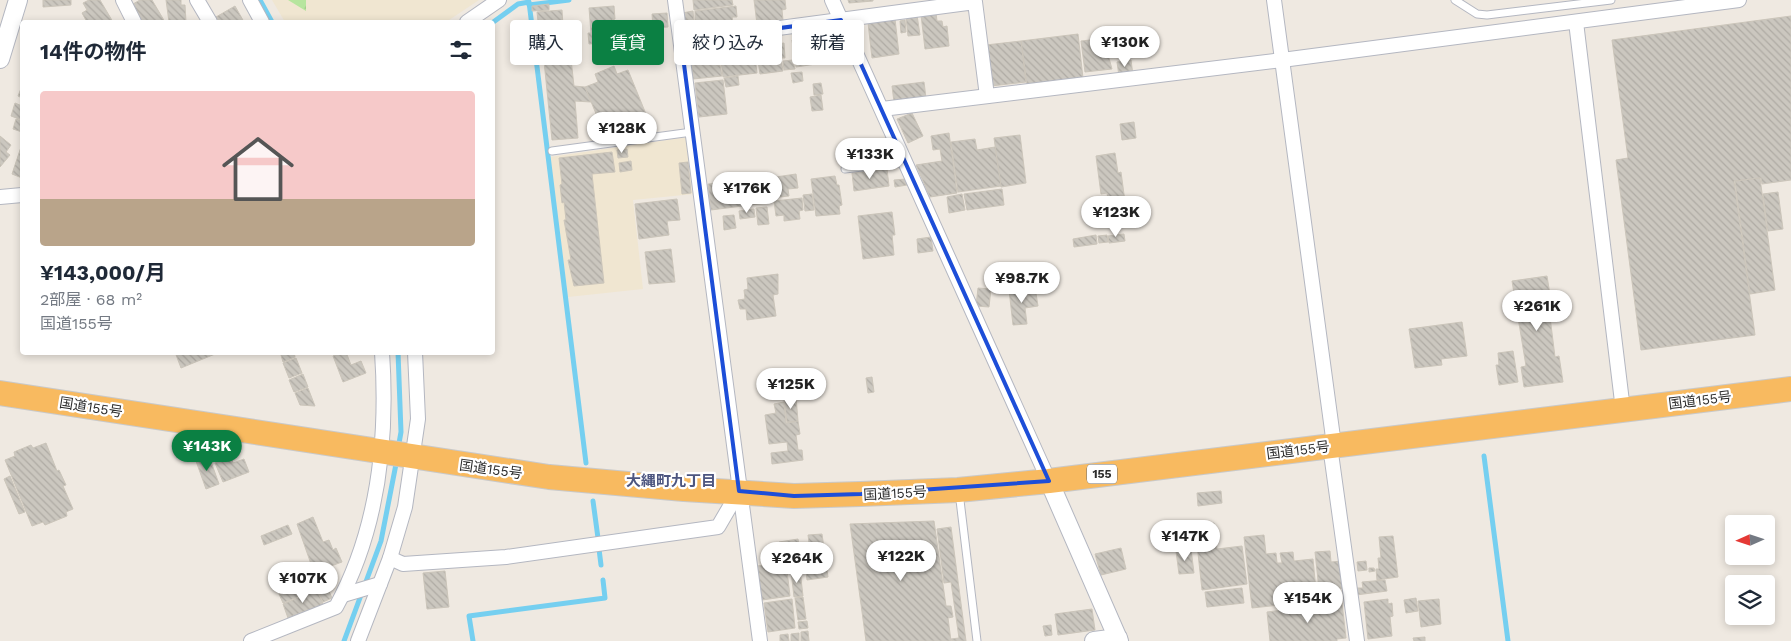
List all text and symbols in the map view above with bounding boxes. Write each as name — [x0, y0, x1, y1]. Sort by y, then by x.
chip: 購入 — [510, 20, 582, 65]
chip: 賃貸 — [592, 20, 664, 65]
chip: 絞り込み — [674, 20, 782, 65]
chip: 新着 — [792, 20, 864, 65]
pin: ¥130K — [1090, 26, 1160, 68]
text: ¥130K — [1101, 32, 1149, 51]
icon: filters — [447, 36, 475, 64]
text: 14件の物件 — [40, 39, 147, 64]
pin: ¥128K — [587, 112, 657, 154]
text: ¥128K — [598, 118, 646, 137]
icon: home — [213, 124, 303, 214]
pin: ¥133K — [835, 138, 905, 180]
text: ¥133K — [846, 144, 894, 163]
pin: ¥176K — [712, 172, 782, 214]
text: ¥176K — [723, 178, 771, 197]
pin: ¥123K — [1081, 196, 1151, 238]
text: ¥123K — [1092, 202, 1140, 221]
text: ¥143,000/月 — [40, 260, 166, 285]
pin: ¥98.7K — [981, 262, 1063, 304]
text: ¥98.7K — [995, 268, 1049, 287]
text: 2部屋 · 68 m² — [40, 290, 142, 309]
pin: ¥261K — [1502, 290, 1572, 332]
text: ¥261K — [1513, 296, 1561, 315]
text: 国道155号 — [40, 314, 113, 333]
pin: ¥125K — [756, 368, 826, 410]
text: ¥125K — [767, 374, 815, 393]
street label: 国道155号 — [1667, 388, 1733, 412]
street label: 国道155号 — [58, 394, 124, 420]
pin: ¥143K — [172, 430, 242, 472]
text: ¥143K — [183, 436, 231, 455]
street label: 国道155号 — [1265, 438, 1331, 462]
street label: 国道155号 — [458, 457, 524, 481]
road number: 155 — [1087, 464, 1117, 484]
district label: 大縄町九丁目 — [626, 472, 716, 490]
street label: 国道155号 — [863, 483, 927, 503]
north arrow — [1725, 515, 1775, 565]
map controls — [1725, 515, 1775, 625]
pin: ¥147K — [1150, 520, 1220, 562]
text: ¥147K — [1161, 526, 1209, 545]
pin: ¥122K — [866, 540, 936, 582]
pin: ¥264K — [762, 542, 832, 584]
text: ¥122K — [877, 546, 925, 565]
text: ¥264K — [771, 548, 823, 567]
pin: ¥107K — [268, 562, 338, 604]
text: ¥107K — [279, 568, 327, 587]
button: layers — [1725, 575, 1775, 625]
pin: ¥154K — [1273, 582, 1343, 624]
text: ¥154K — [1284, 588, 1332, 607]

